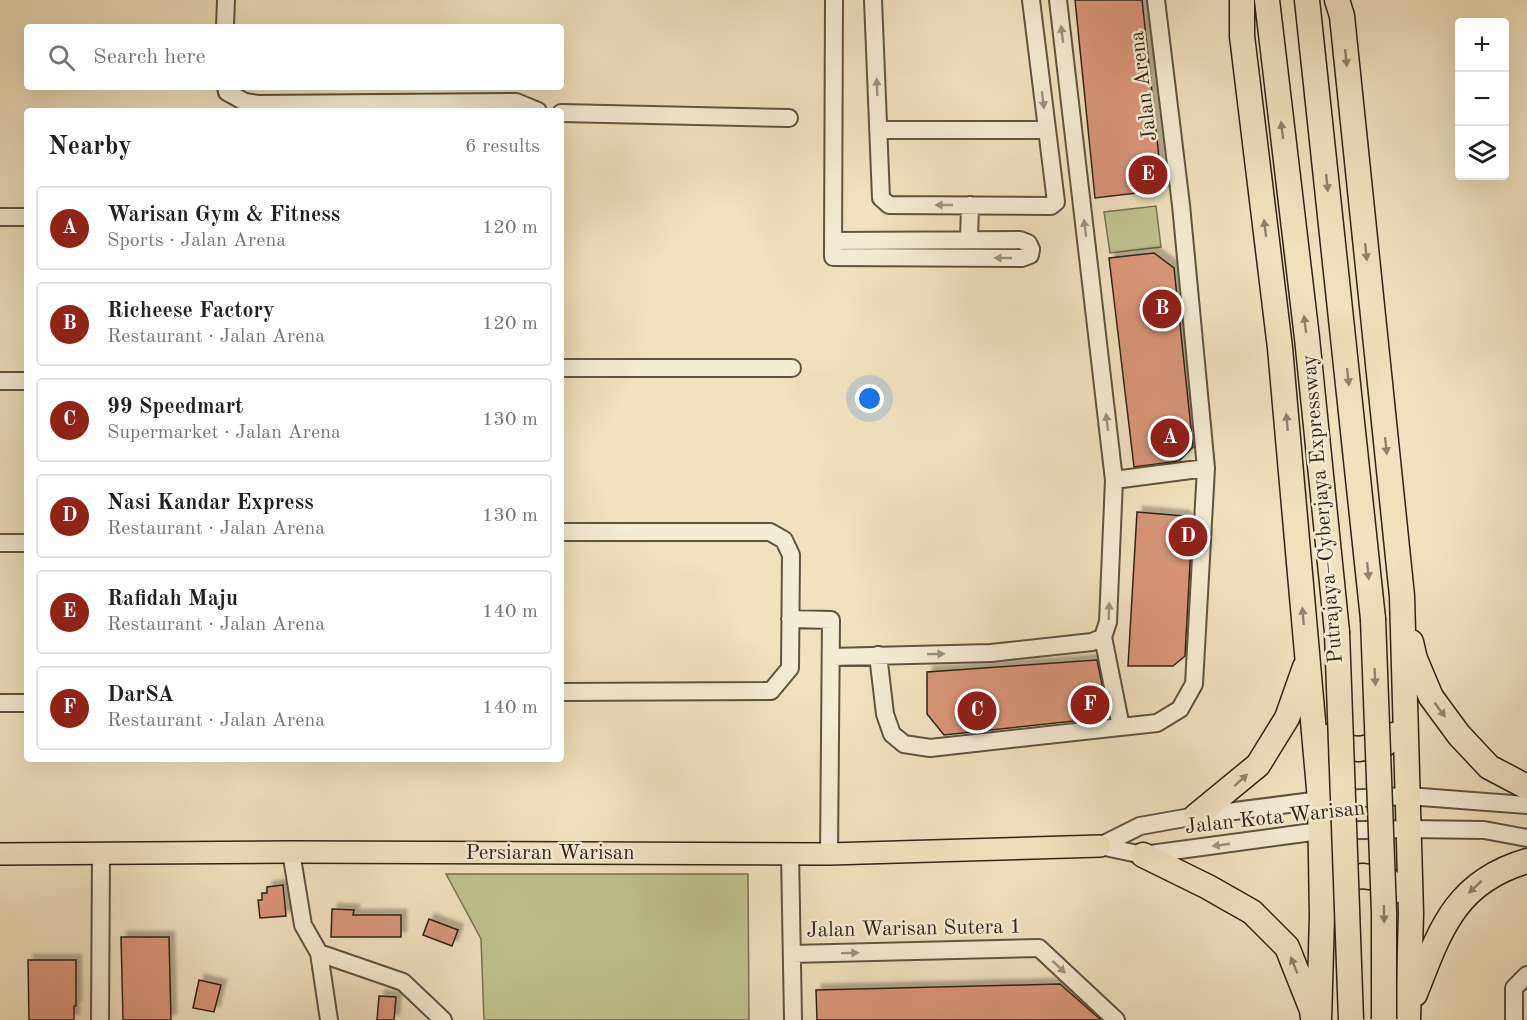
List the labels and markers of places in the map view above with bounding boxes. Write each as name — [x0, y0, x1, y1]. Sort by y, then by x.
pin: E — [1128, 152, 1168, 198]
pin: B — [1142, 286, 1182, 332]
pin: A — [1150, 416, 1190, 460]
pin: D — [1168, 514, 1208, 560]
pin: F — [1070, 682, 1110, 728]
pin: C — [958, 688, 996, 734]

